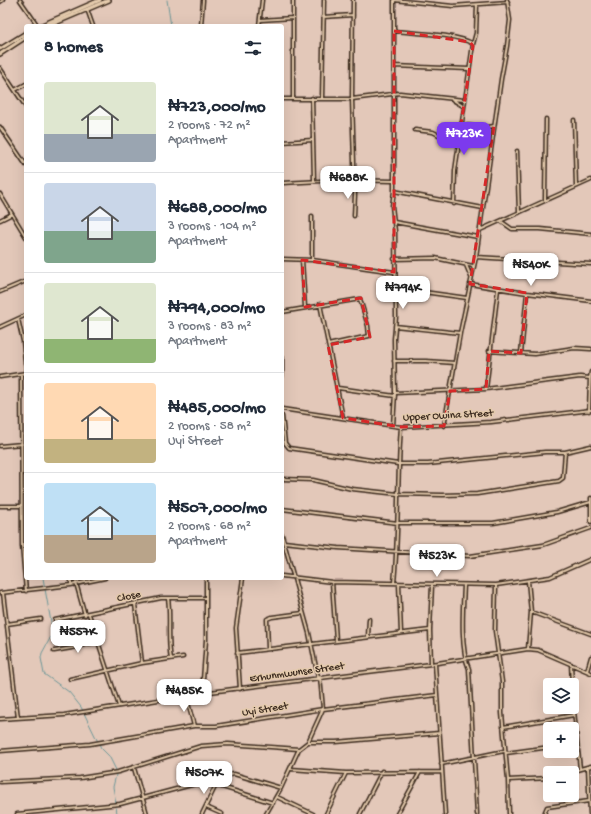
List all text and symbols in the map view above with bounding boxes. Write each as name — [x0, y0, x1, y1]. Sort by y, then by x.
icon: filters — [242, 37, 264, 59]
text: 8 homes — [44, 38, 102, 58]
icon: home — [76, 98, 124, 146]
text: ₦723,000/mo — [168, 98, 266, 118]
text: 2 rooms · 72 m² — [168, 118, 250, 133]
pin: ₦723K — [436, 122, 492, 156]
text: ₦723K — [446, 127, 482, 142]
text: Apartment — [168, 133, 227, 148]
pin: ₦688K — [320, 166, 376, 200]
text: ₦688K — [329, 171, 367, 186]
icon: home — [76, 199, 124, 247]
text: ₦688,000/mo — [168, 199, 267, 219]
text: 3 rooms · 104 m² — [168, 219, 256, 234]
text: Apartment — [168, 234, 227, 249]
pin: ₦540K — [503, 253, 559, 287]
text: ₦540K — [513, 258, 549, 273]
pin: ₦794K — [375, 276, 431, 310]
text: ₦794K — [385, 281, 421, 296]
icon: home — [76, 299, 124, 347]
text: ₦794,000/mo — [168, 299, 265, 319]
text: 3 rooms · 83 m² — [168, 319, 252, 334]
text: Apartment — [168, 334, 227, 349]
icon: home — [76, 399, 124, 447]
text: ₦485,000/mo — [168, 399, 266, 419]
street label: Upper Owina Street — [403, 408, 495, 424]
text: 2 rooms · 58 m² — [168, 419, 251, 434]
text: Uyi Street — [168, 434, 222, 449]
icon: home — [76, 499, 124, 547]
text: ₦507,000/mo — [168, 499, 267, 519]
text: 2 rooms · 68 m² — [168, 519, 251, 534]
text: Apartment — [168, 534, 227, 549]
pin: ₦523K — [409, 544, 465, 578]
text: ₦523K — [419, 549, 455, 564]
street label: Close — [116, 589, 142, 605]
pin: ₦557K — [50, 620, 106, 654]
text: ₦557K — [60, 625, 96, 640]
street label: Erhunmwunse Street — [249, 660, 347, 686]
map controls — [543, 678, 579, 802]
button: layers — [543, 678, 579, 714]
pin: ₦485K — [156, 679, 212, 713]
text: ₦485K — [166, 684, 202, 699]
street label: Uyi Street — [241, 700, 290, 720]
button: + — [543, 722, 579, 758]
pin: ₦507K — [176, 761, 232, 795]
text: ₦507K — [185, 766, 223, 781]
button: − — [543, 766, 579, 802]

